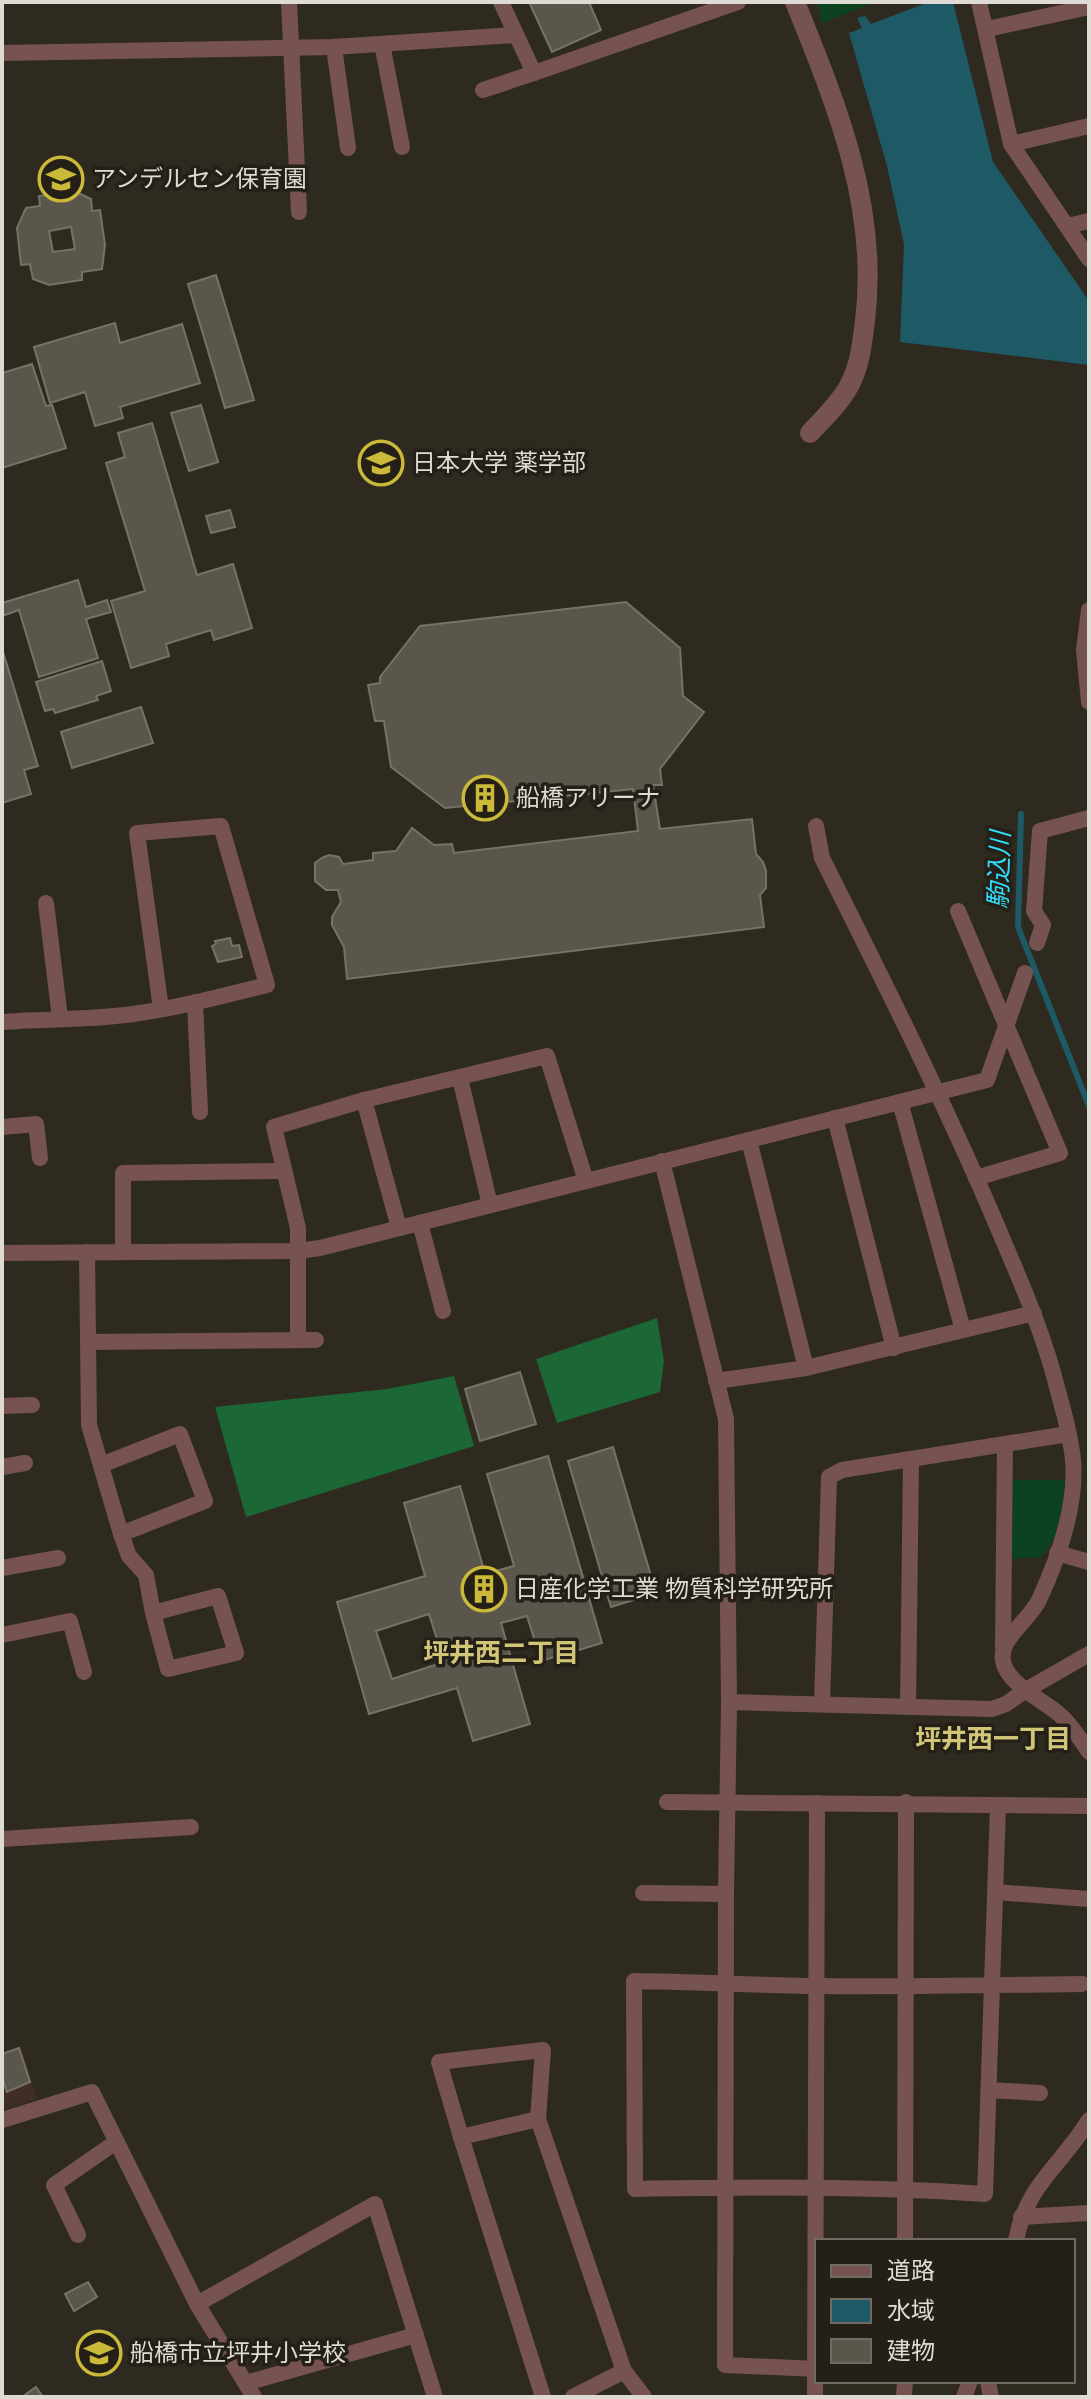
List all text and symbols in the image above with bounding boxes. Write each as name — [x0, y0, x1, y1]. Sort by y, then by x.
school or university icon: アンデルセン保育園 — [37, 155, 85, 203]
place label: アンデルセン保育園 — [92, 165, 307, 193]
school or university icon: 日本大学 薬学部 — [357, 439, 405, 487]
place label: 日本大学 薬学部 — [412, 449, 586, 477]
building icon: 船橋アリーナ — [461, 774, 509, 822]
place label: 船橋アリーナ — [516, 784, 660, 812]
water label: 駒込川 — [983, 828, 1015, 910]
building icon: 日産化学工業 物質科学研究所 — [460, 1565, 508, 1613]
place label: 日産化学工業 物質科学研究所 — [515, 1575, 833, 1603]
district label: 坪井西二丁目 — [423, 1638, 579, 1668]
district label: 坪井西一丁目 — [915, 1724, 1071, 1754]
legend — [815, 2239, 1075, 2383]
text: 道路 — [887, 2257, 935, 2285]
text: 水域 — [887, 2297, 935, 2325]
school or university icon: 船橋市立坪井小学校 — [75, 2329, 123, 2377]
text: 建物 — [887, 2337, 935, 2365]
place label: 船橋市立坪井小学校 — [130, 2339, 346, 2367]

